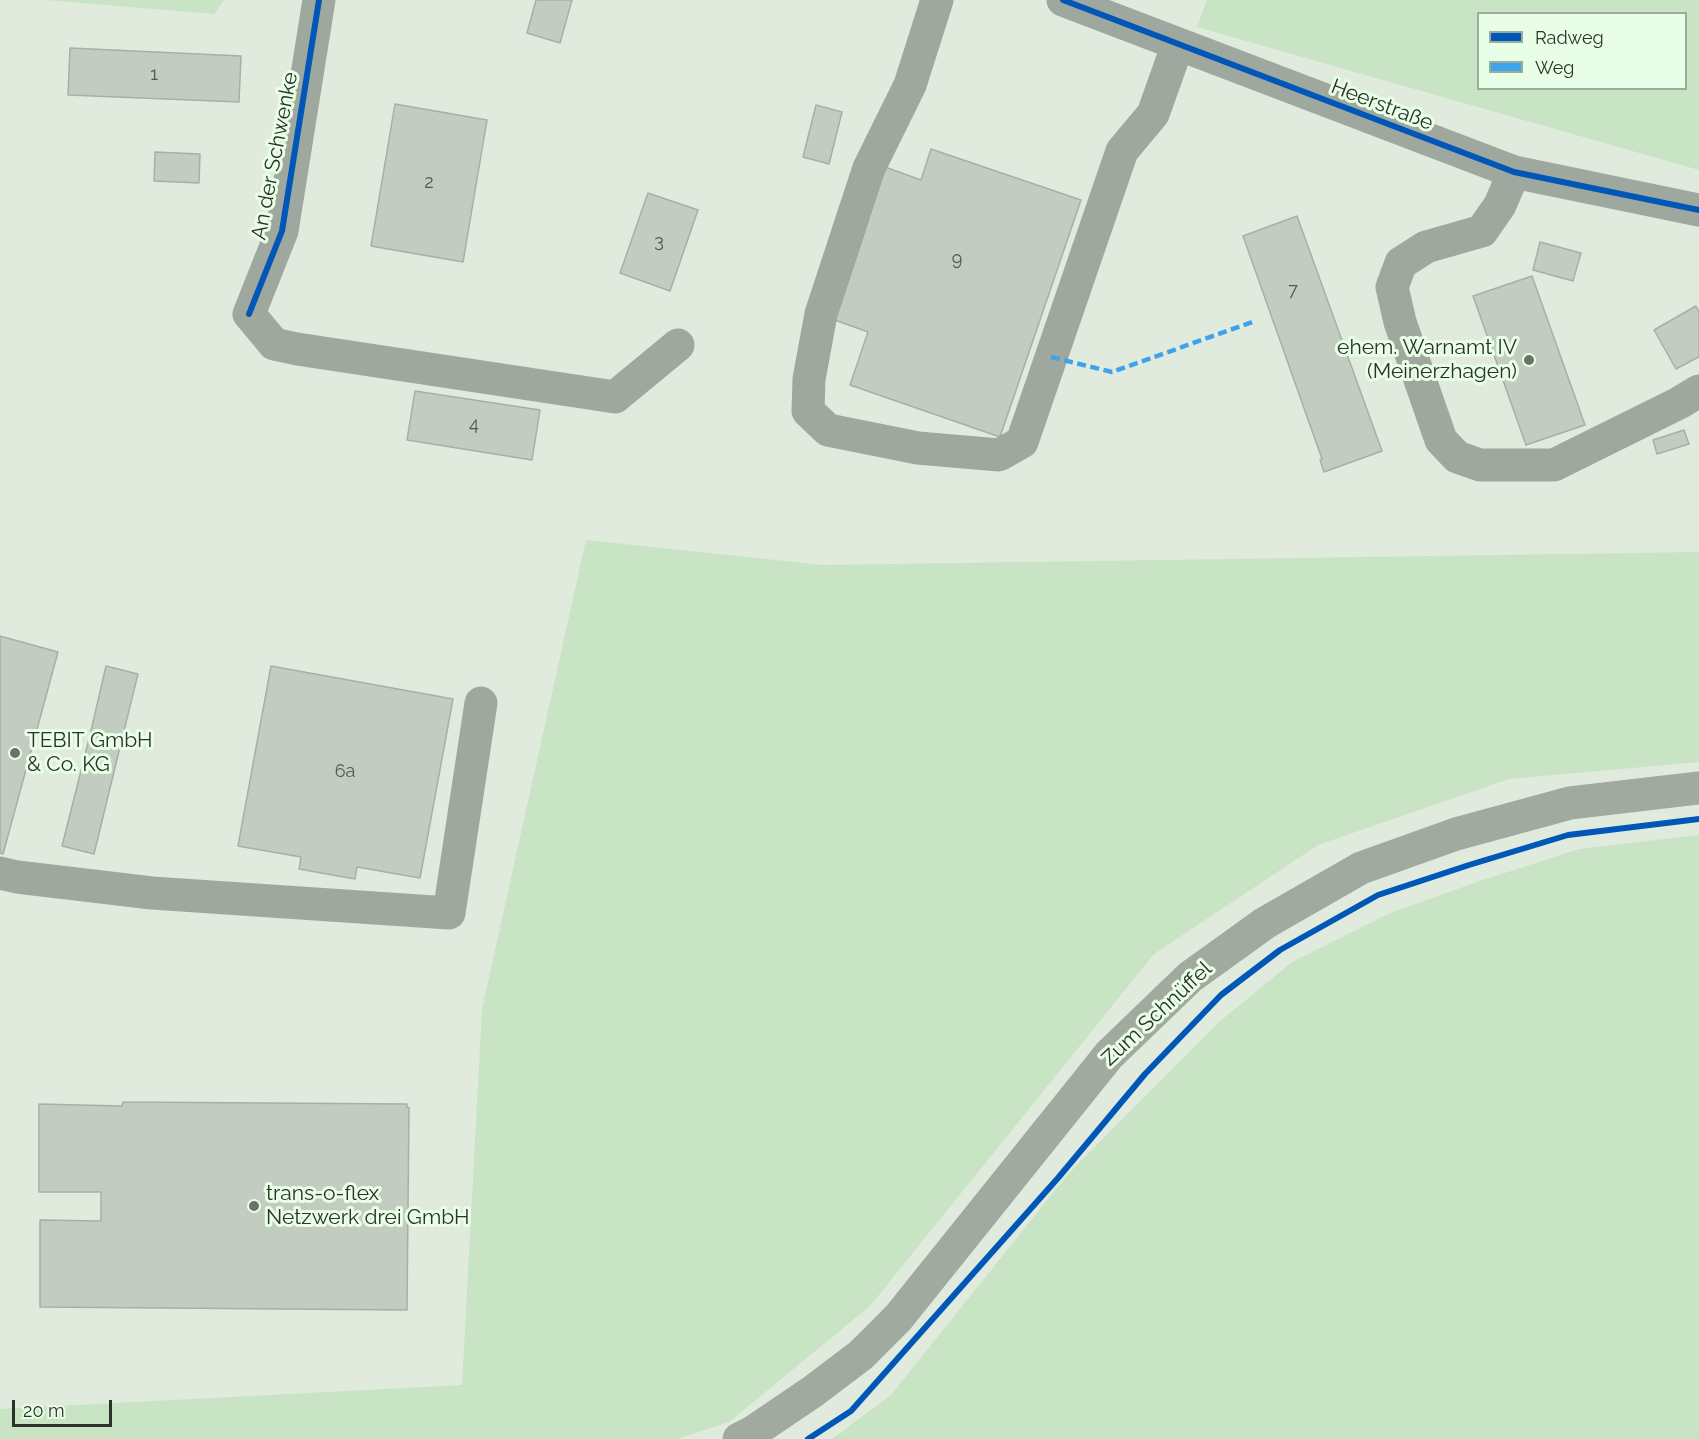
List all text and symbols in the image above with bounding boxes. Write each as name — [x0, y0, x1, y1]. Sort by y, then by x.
legend — [1477, 12, 1687, 90]
text: Radweg — [1535, 27, 1604, 48]
text: Weg — [1535, 57, 1574, 78]
house number: 1 — [150, 64, 158, 86]
street label: An der Schwenke — [246, 70, 304, 242]
street label: Heerstraße — [1327, 74, 1437, 136]
house number: 2 — [424, 172, 434, 194]
house number: 3 — [654, 231, 664, 253]
house number: 9 — [952, 249, 962, 271]
house number: 7 — [1288, 280, 1298, 302]
place label: ehem. Warnamt IV (Meinerzhagen) — [1337, 335, 1517, 385]
marker: ehem. Warnamt IV (Meinerzhagen) — [1522, 353, 1536, 367]
house number: 4 — [469, 414, 479, 436]
place label: TEBIT GmbH & Co. KG — [27, 728, 153, 778]
marker: TEBIT GmbH & Co. KG — [8, 746, 22, 760]
house number: 6a — [335, 761, 355, 783]
street label: Zum Schnüffel — [1097, 957, 1217, 1071]
place label: trans-o-flex Netzwerk drei GmbH — [266, 1181, 469, 1231]
marker: trans-o-flex Netzwerk drei GmbH — [247, 1199, 261, 1213]
scale bar — [15, 1388, 116, 1426]
text: 20 m — [23, 1400, 65, 1421]

